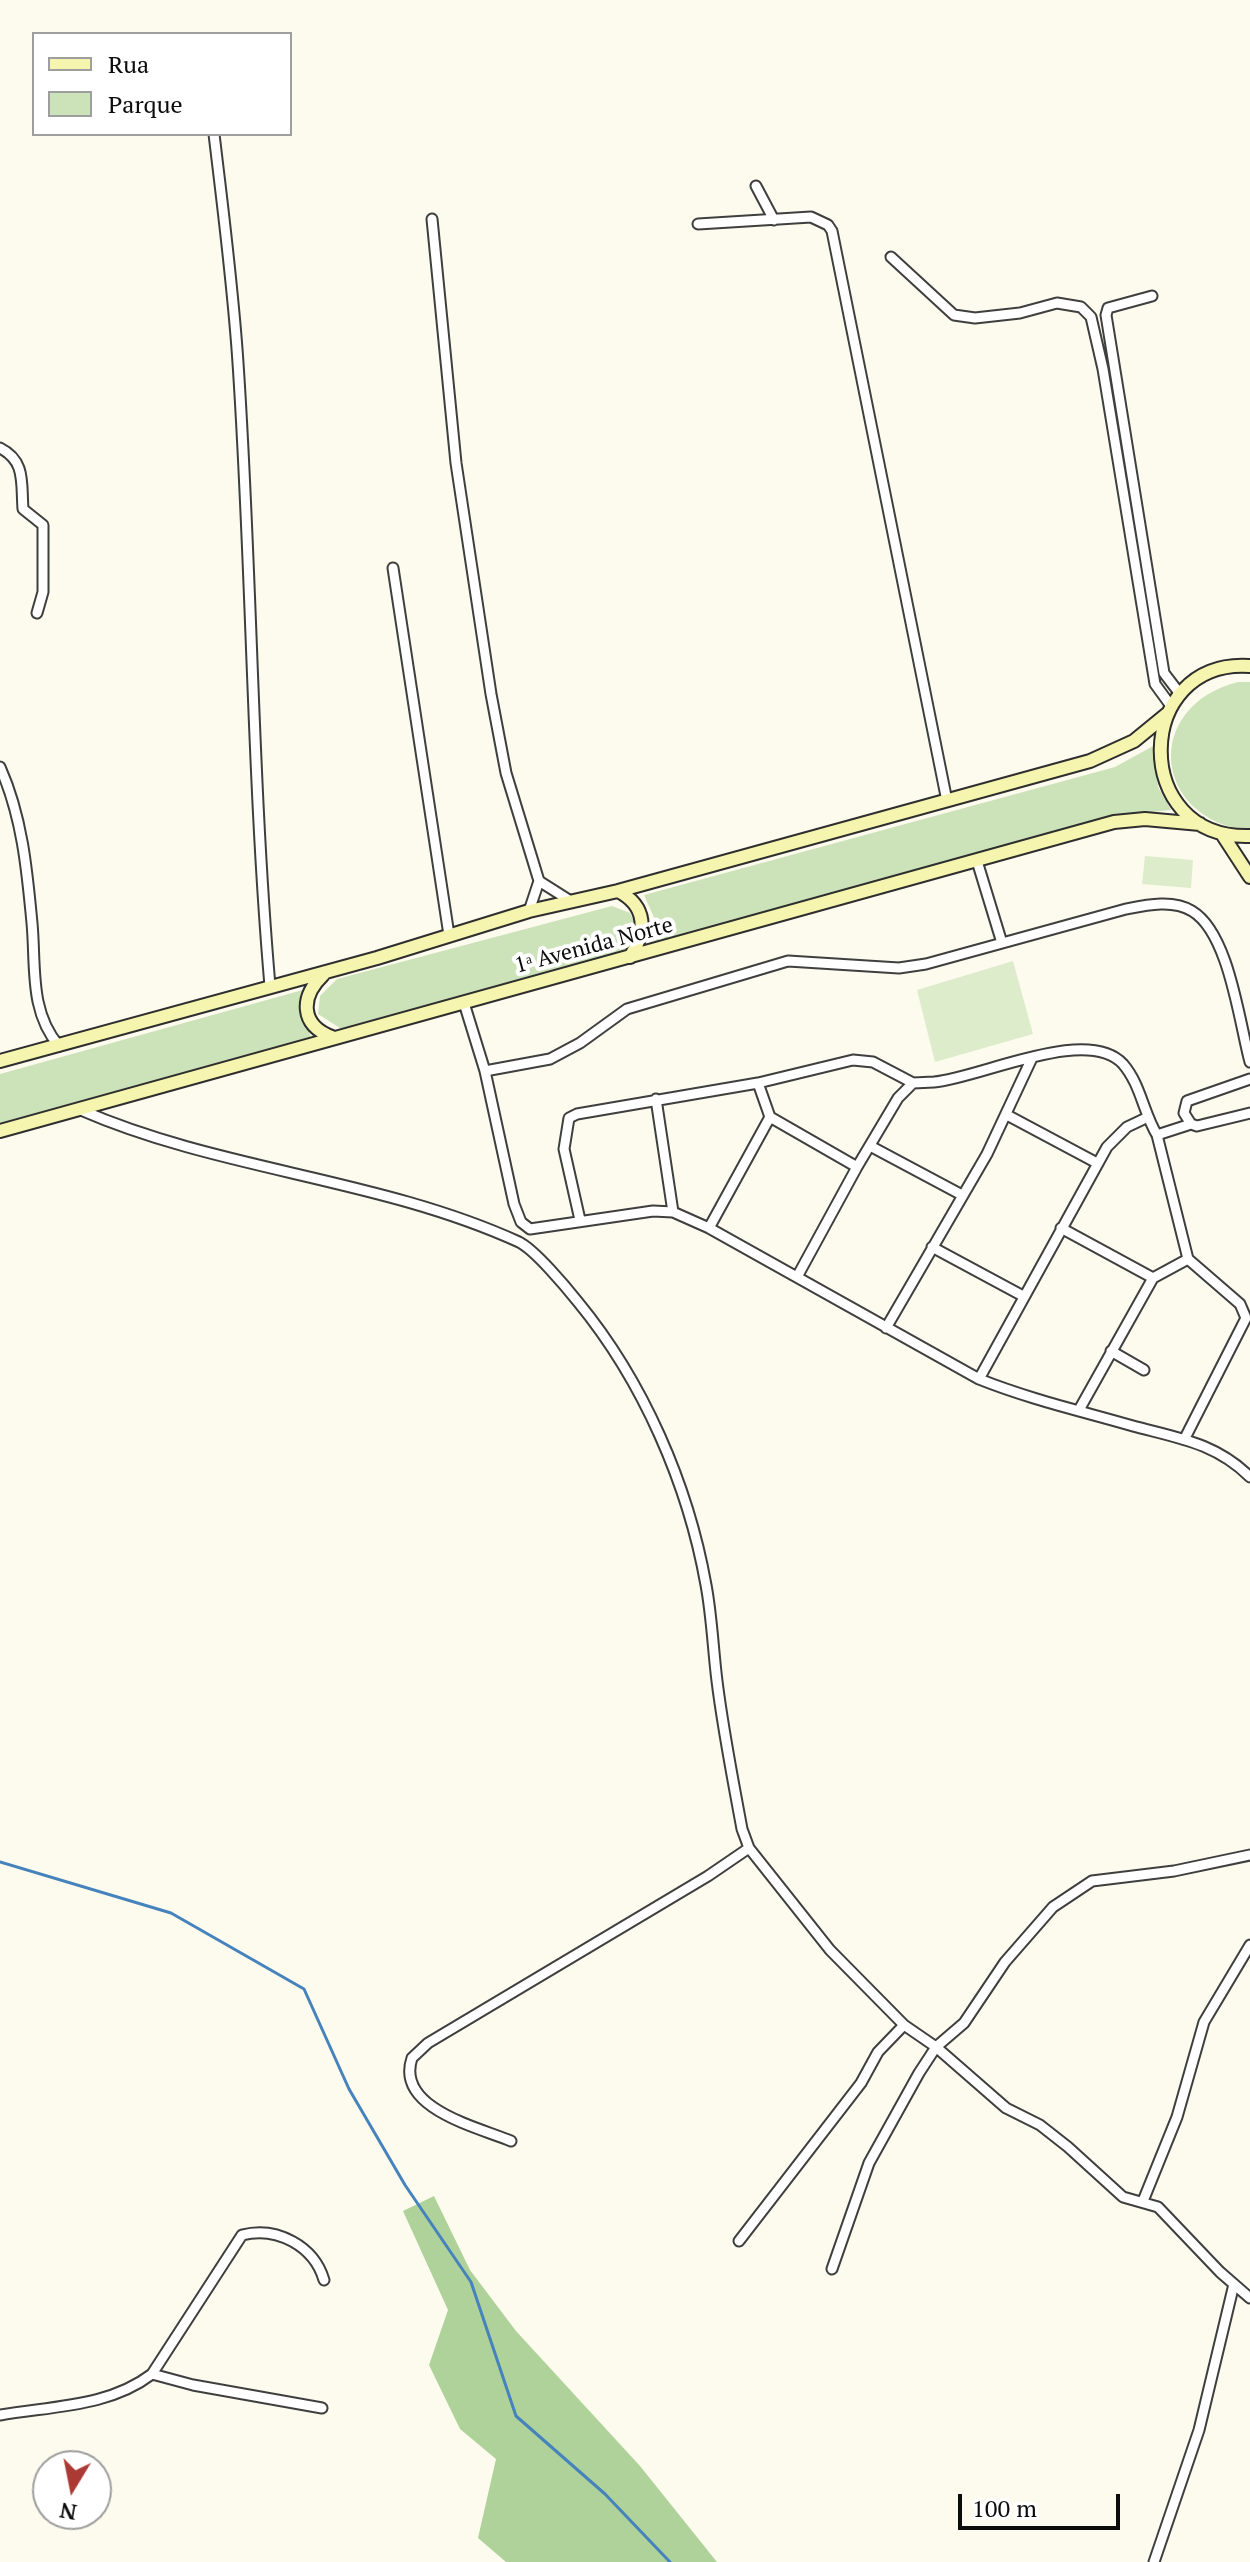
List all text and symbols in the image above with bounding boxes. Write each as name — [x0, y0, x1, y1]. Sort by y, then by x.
legend — [32, 32, 292, 136]
text: Rua — [108, 48, 149, 80]
text: Parque — [108, 88, 183, 120]
street label: 1ᵃ Avenida Norte — [512, 912, 676, 980]
north arrow — [32, 2450, 112, 2530]
scale bar — [962, 2478, 1124, 2528]
text: 100 m — [972, 2492, 1037, 2524]
text: N — [57, 2496, 79, 2528]

